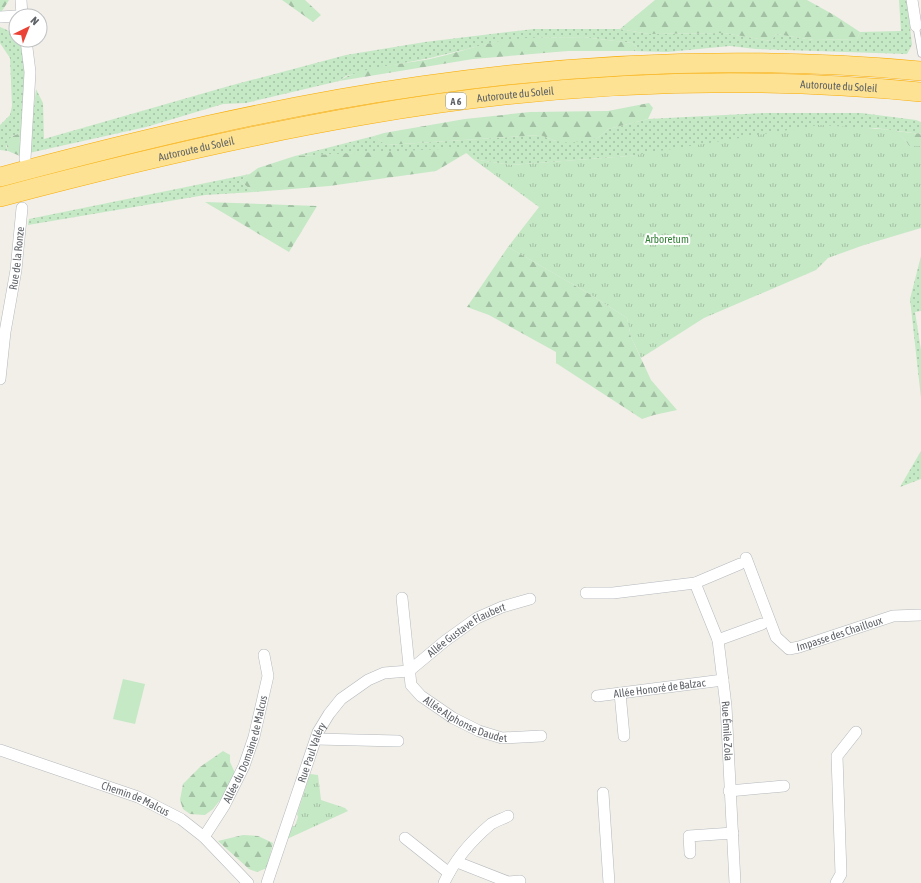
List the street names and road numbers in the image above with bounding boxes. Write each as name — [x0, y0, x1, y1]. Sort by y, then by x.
street label: Autoroute du Soleil — [800, 78, 878, 94]
street label: Autoroute du Soleil — [476, 84, 554, 104]
road number: A 6 — [446, 93, 466, 109]
street label: Autoroute du Soleil — [157, 134, 235, 163]
street label: Rue de la Ronze — [7, 226, 26, 291]
street label: Allée Gustave Flaubert — [425, 600, 507, 659]
street label: Impasse des Chailloux — [796, 614, 884, 653]
street label: Allée Honoré de Balzac — [613, 676, 707, 700]
street label: Allée du Domaine de Malcus — [221, 694, 269, 805]
street label: Allée Alphonse Daudet — [421, 694, 507, 744]
street label: Rue Émile Zola — [719, 700, 735, 761]
street label: Rue Paul Valéry — [295, 720, 329, 784]
street label: Chemin de Malcus — [100, 779, 172, 818]

